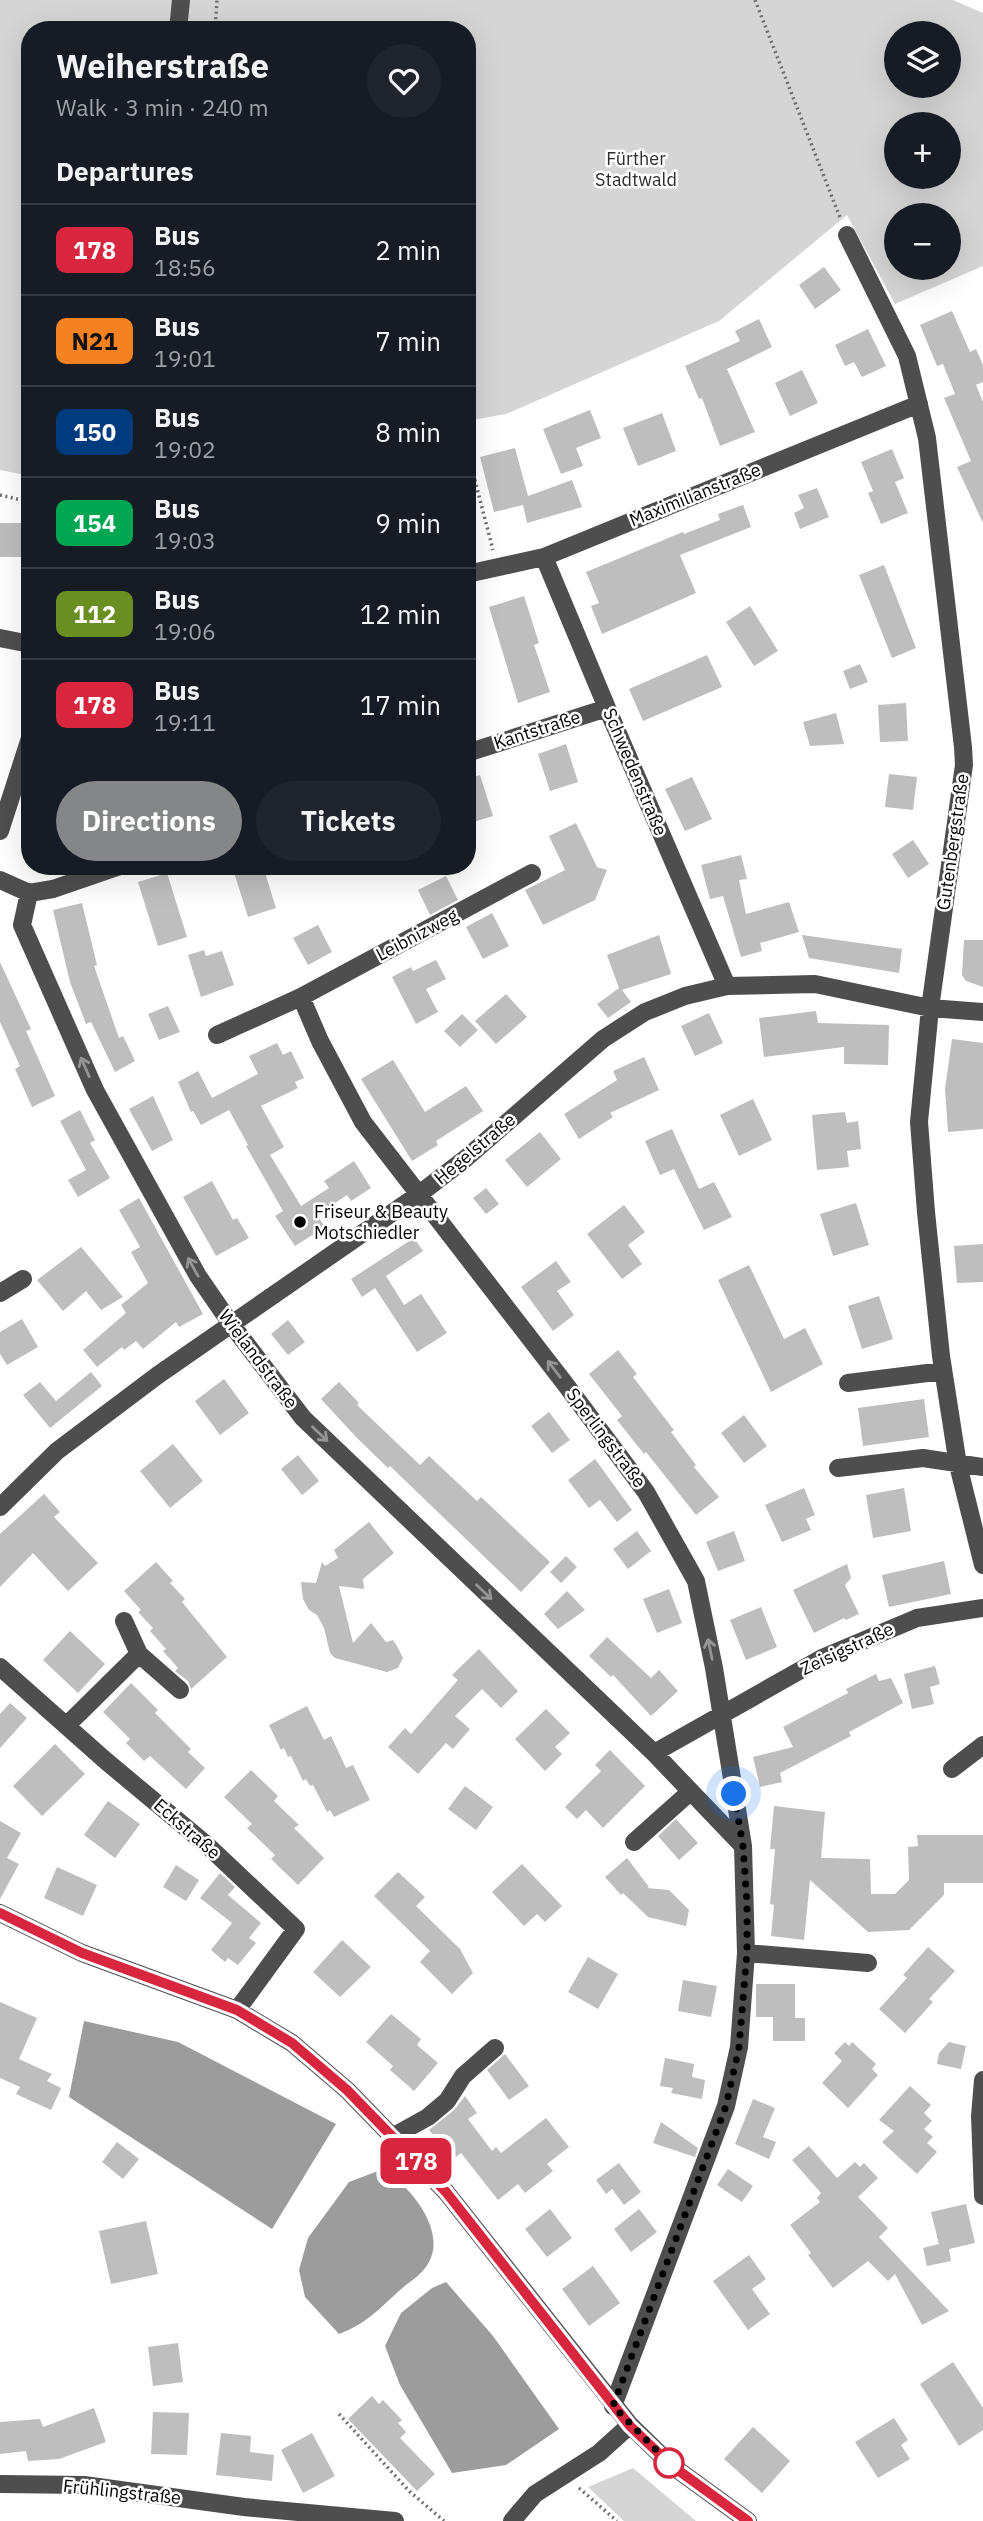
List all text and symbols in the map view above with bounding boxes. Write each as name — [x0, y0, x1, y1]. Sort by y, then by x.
map controls — [884, 21, 961, 280]
button: layers — [884, 21, 961, 98]
text: Weiherstraße — [56, 44, 269, 87]
button: heart — [367, 44, 441, 118]
text: Walk · 3 min · 240 m — [56, 92, 269, 122]
button: + — [884, 112, 961, 189]
park label: Fürther Stadtwald — [595, 147, 677, 191]
text: Departures — [56, 154, 194, 188]
button: − — [884, 203, 961, 280]
text: Bus — [154, 218, 200, 252]
text: 2 min — [375, 233, 441, 267]
text: 178 — [73, 234, 116, 266]
text: 18:56 — [154, 252, 216, 282]
text: Bus — [154, 309, 200, 343]
text: 7 min — [375, 324, 441, 358]
text: N21 — [71, 325, 118, 357]
text: 19:01 — [154, 343, 216, 373]
text: Bus — [154, 400, 200, 434]
text: 8 min — [375, 415, 441, 449]
text: 150 — [73, 416, 116, 448]
text: 19:02 — [154, 434, 216, 464]
street label: Maximilianstraße — [626, 458, 764, 531]
text: Bus — [154, 491, 200, 525]
text: 9 min — [375, 506, 441, 540]
text: 154 — [73, 507, 116, 539]
text: 19:03 — [154, 525, 216, 555]
text: Bus — [154, 582, 200, 616]
text: 12 min — [360, 597, 441, 631]
text: 112 — [73, 598, 116, 630]
text: 19:06 — [154, 616, 216, 646]
text: Bus — [154, 673, 200, 707]
text: 17 min — [360, 688, 441, 722]
text: 178 — [73, 689, 116, 721]
street label: Kantstraße — [491, 705, 583, 754]
street label: Schwedenstraße — [598, 705, 673, 839]
text: 19:11 — [154, 707, 216, 737]
street label: Gutenbergstraße — [932, 772, 973, 912]
button: Directions — [56, 781, 242, 861]
button: Tickets — [256, 781, 441, 861]
street label: Leibnizweg — [372, 903, 462, 966]
one-way arrow — [78, 1057, 91, 1078]
street label: Hegelstraße — [429, 1108, 520, 1189]
place label: Friseur & Beauty Motschiedler — [314, 1200, 448, 1244]
marker: Friseur & Beauty Motschiedler — [292, 1214, 308, 1230]
one-way arrow — [186, 1257, 199, 1278]
street label: Wielandstraße — [214, 1305, 303, 1413]
one-way arrow — [546, 1360, 561, 1378]
street label: Sperlingstraße — [561, 1383, 651, 1492]
one-way arrow — [311, 1426, 328, 1443]
one-way arrow — [475, 1584, 492, 1601]
street label: Zeisigstraße — [797, 1617, 897, 1680]
one-way arrow — [703, 1638, 717, 1661]
your location — [716, 1776, 751, 1811]
street label: Eckstraße — [149, 1793, 226, 1864]
line badge: 178 — [376, 2138, 456, 2184]
text: 178 — [394, 2145, 438, 2177]
unlabelled marker — [654, 2448, 684, 2478]
street label: Frühlingstraße — [62, 2474, 182, 2509]

